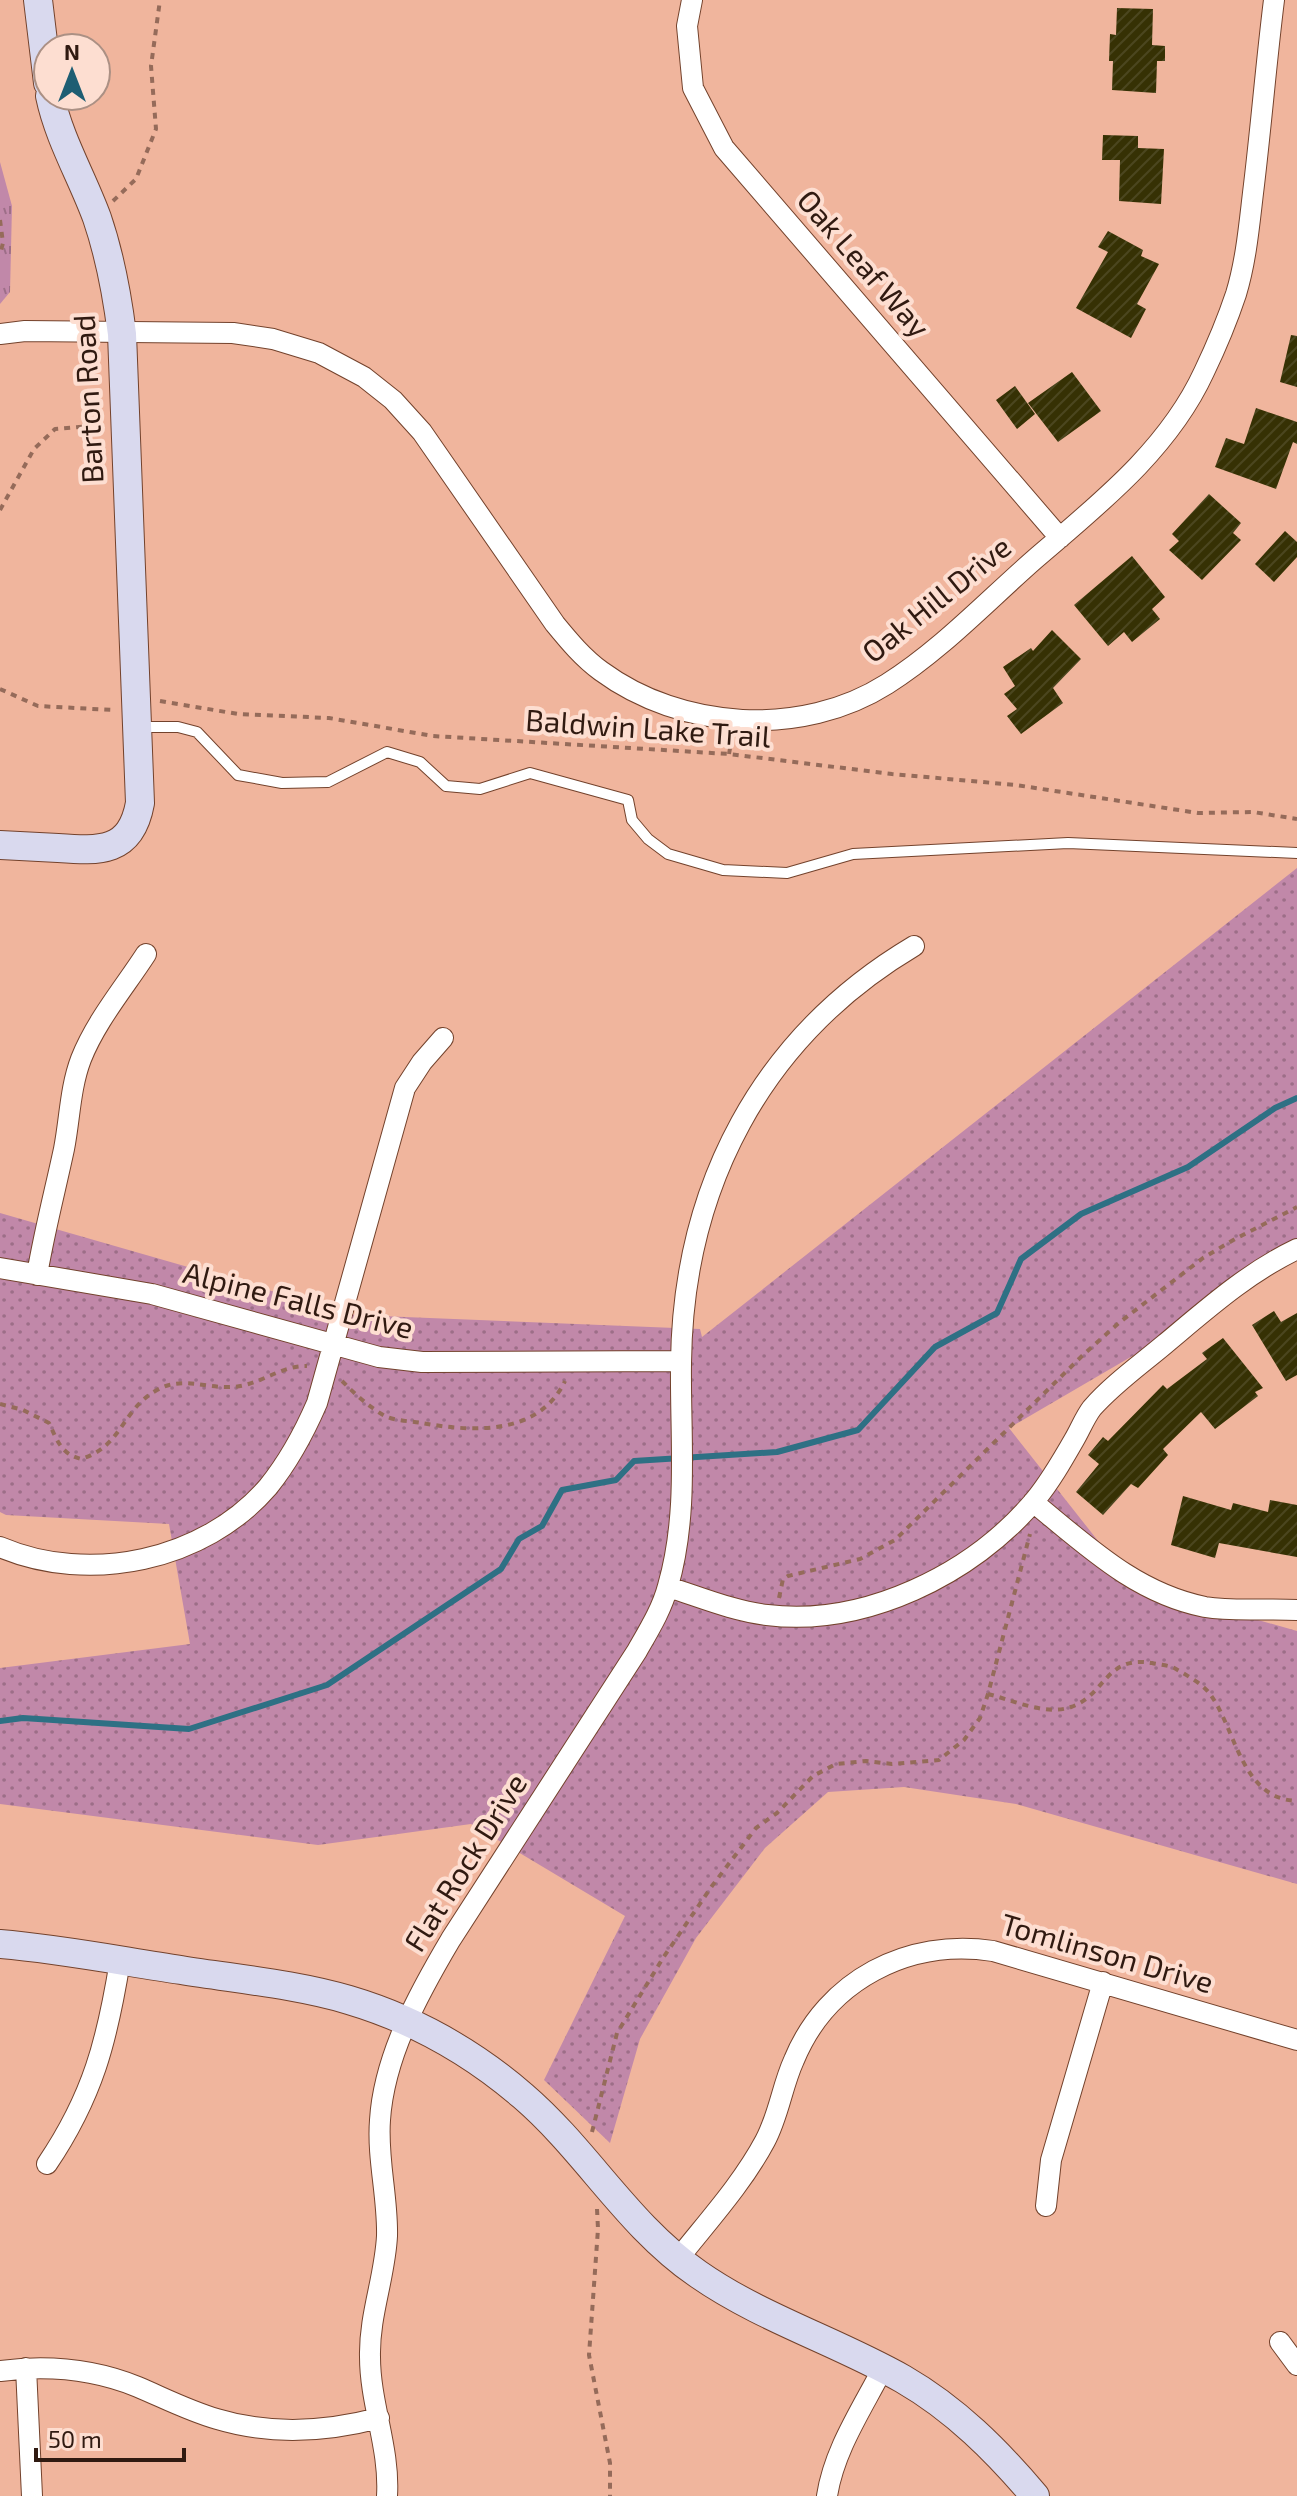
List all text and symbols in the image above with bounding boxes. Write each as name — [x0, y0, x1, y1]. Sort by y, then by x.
north arrow — [32, 32, 112, 112]
text: N — [64, 38, 80, 64]
street label: Oak Leaf Way — [791, 182, 938, 344]
street label: Barton Road — [65, 314, 109, 484]
street label: Oak Hill Drive — [854, 528, 1017, 669]
street label: Baldwin Lake Trail — [524, 700, 772, 754]
street label: Alpine Falls Drive — [180, 1253, 417, 1345]
street label: Flat Rock Drive — [395, 1766, 533, 1957]
street label: Tomlinson Drive — [997, 1905, 1218, 2000]
scale bar — [36, 2412, 184, 2462]
text: 50 m — [48, 2424, 102, 2453]

